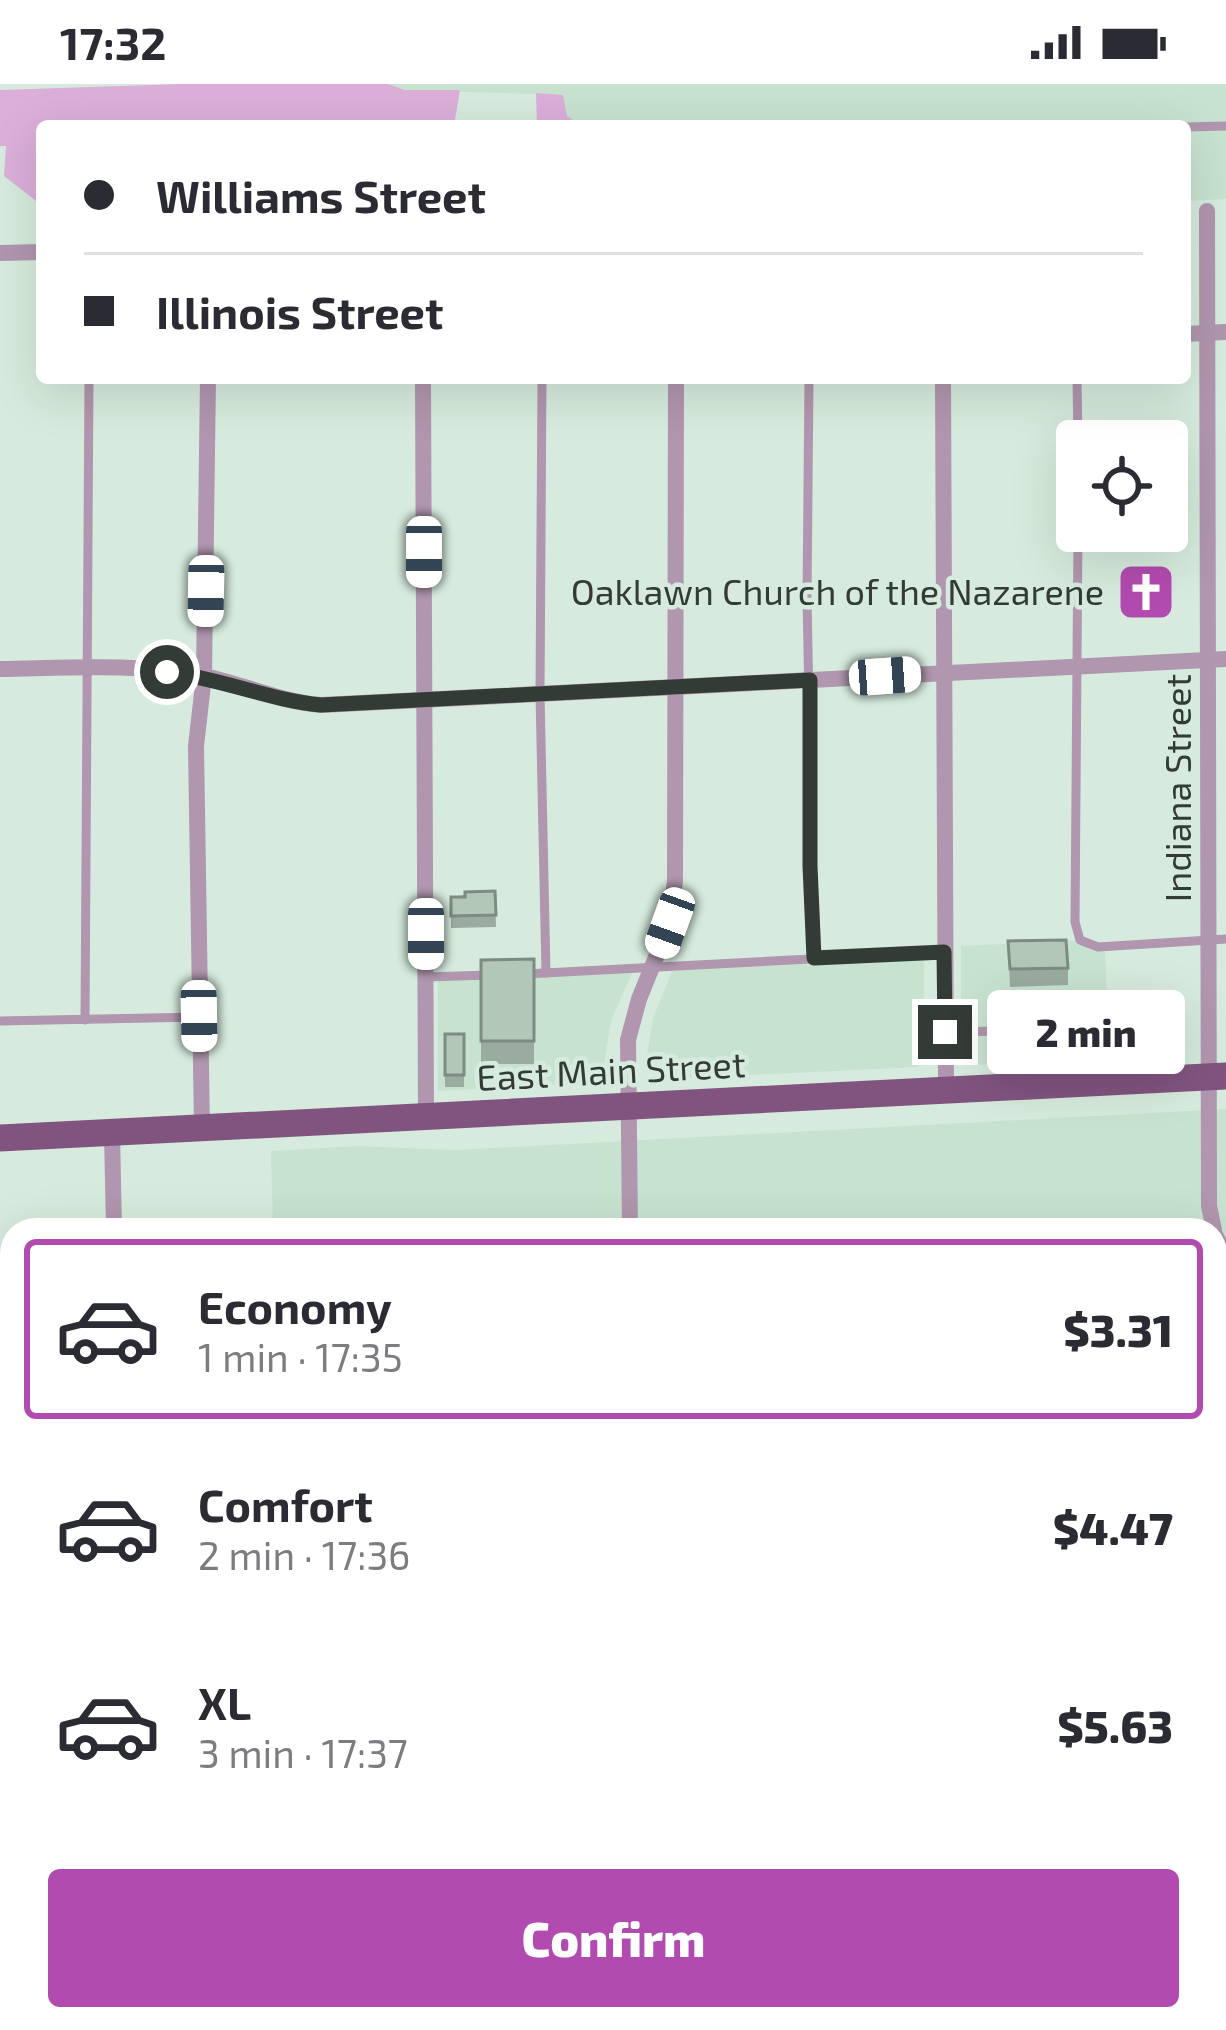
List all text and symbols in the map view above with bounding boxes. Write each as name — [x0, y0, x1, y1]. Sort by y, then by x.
text: 17:32 — [60, 15, 166, 69]
text: Williams Street — [156, 168, 486, 222]
text: Illinois Street — [156, 284, 443, 338]
map controls — [1056, 420, 1188, 552]
button: locate — [1056, 420, 1188, 552]
car — [406, 516, 442, 588]
car — [187, 555, 225, 627]
church icon: Oaklawn Church of the Nazarene — [1115, 561, 1177, 623]
place label: Oaklawn Church of the Nazarene — [571, 569, 1104, 612]
route start — [140, 645, 194, 699]
car — [848, 656, 922, 696]
street label: Indiana Street — [1155, 674, 1198, 902]
car — [641, 883, 699, 963]
car — [408, 898, 444, 970]
car — [180, 980, 218, 1052]
callout: 2 min — [987, 990, 1185, 1074]
route end — [918, 1005, 972, 1059]
text: 2 min — [1035, 1008, 1137, 1055]
street label: East Main Street — [475, 1041, 746, 1098]
icon: car — [54, 1275, 162, 1383]
text: Economy — [198, 1279, 392, 1333]
text: $3.31 — [1063, 1302, 1173, 1356]
text: 1 min · 17:35 — [198, 1333, 403, 1380]
icon: car — [54, 1473, 162, 1581]
text: Comfort — [198, 1477, 373, 1531]
text: $4.47 — [1053, 1500, 1173, 1554]
text: 2 min · 17:36 — [198, 1531, 410, 1578]
icon: car — [54, 1671, 162, 1779]
text: XL — [198, 1675, 251, 1729]
text: $5.63 — [1057, 1698, 1173, 1752]
text: 3 min · 17:37 — [198, 1729, 408, 1776]
button: Confirm — [48, 1869, 1179, 2007]

